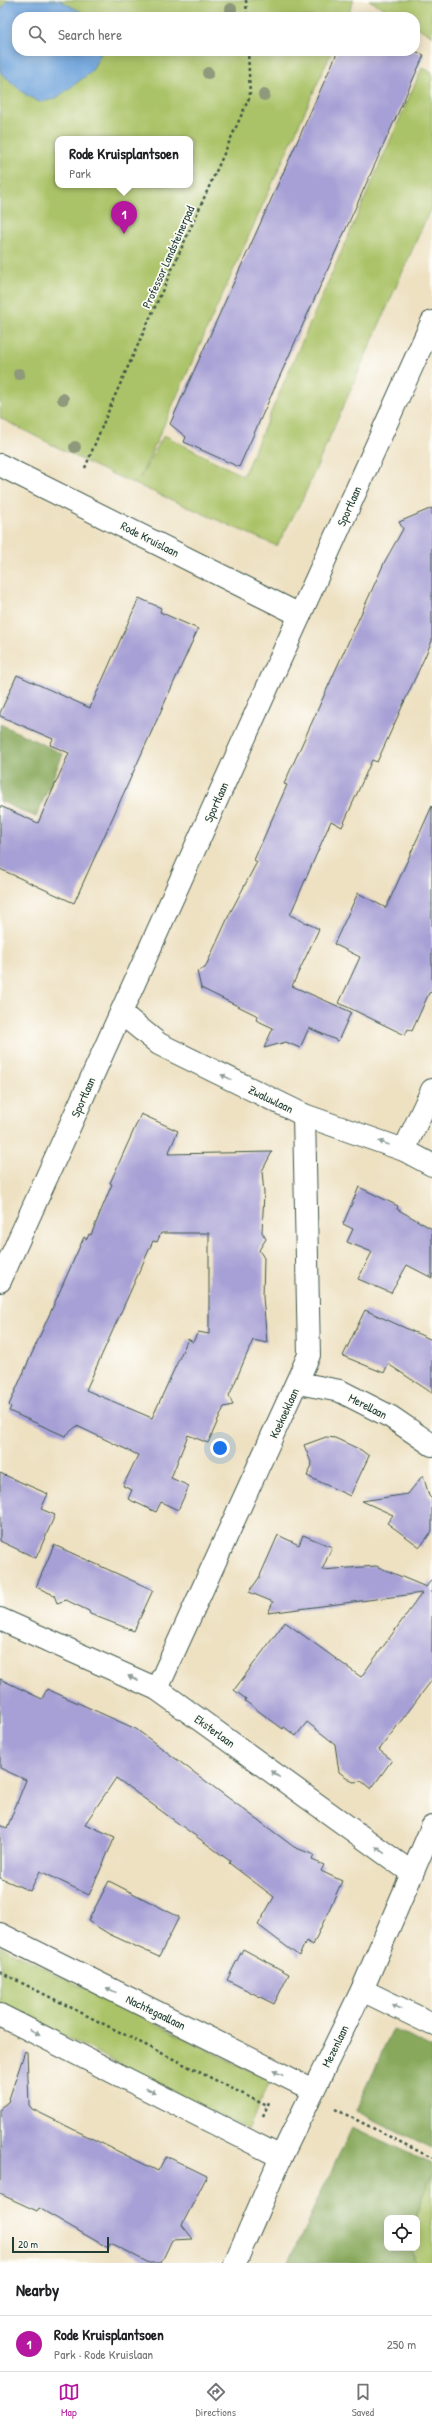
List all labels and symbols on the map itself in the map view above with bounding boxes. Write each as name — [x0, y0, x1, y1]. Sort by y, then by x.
pin: 1 — [111, 201, 137, 234]
street label: Professor Landsteinerpad — [138, 203, 198, 311]
street label: Sportlaan — [333, 483, 365, 529]
street label: Rode Kruislaan — [118, 517, 182, 561]
street label: Sportlaan — [200, 779, 232, 825]
one-way arrow — [220, 1073, 231, 1080]
street label: Sportlaan — [67, 1074, 99, 1120]
street label: Zwaluwlaan — [246, 1081, 296, 1117]
one-way arrow — [377, 1140, 389, 1146]
street label: Koekoeklaan — [265, 1385, 303, 1441]
street label: Merellaan — [346, 1389, 390, 1423]
your location — [210, 1438, 230, 1458]
one-way arrow — [127, 1675, 138, 1681]
street label: Eksterlaan — [191, 1710, 239, 1752]
one-way arrow — [269, 1770, 280, 1778]
one-way arrow — [375, 1846, 385, 1854]
one-way arrow — [106, 1987, 117, 1993]
street label: Nachtegaallaan — [123, 1990, 189, 2034]
one-way arrow — [391, 2004, 403, 2010]
street label: Mezenlaan — [317, 2022, 353, 2070]
one-way arrow — [29, 2029, 41, 2035]
one-way arrow — [272, 2069, 284, 2076]
one-way arrow — [145, 2088, 157, 2094]
scale bar — [12, 2235, 109, 2254]

